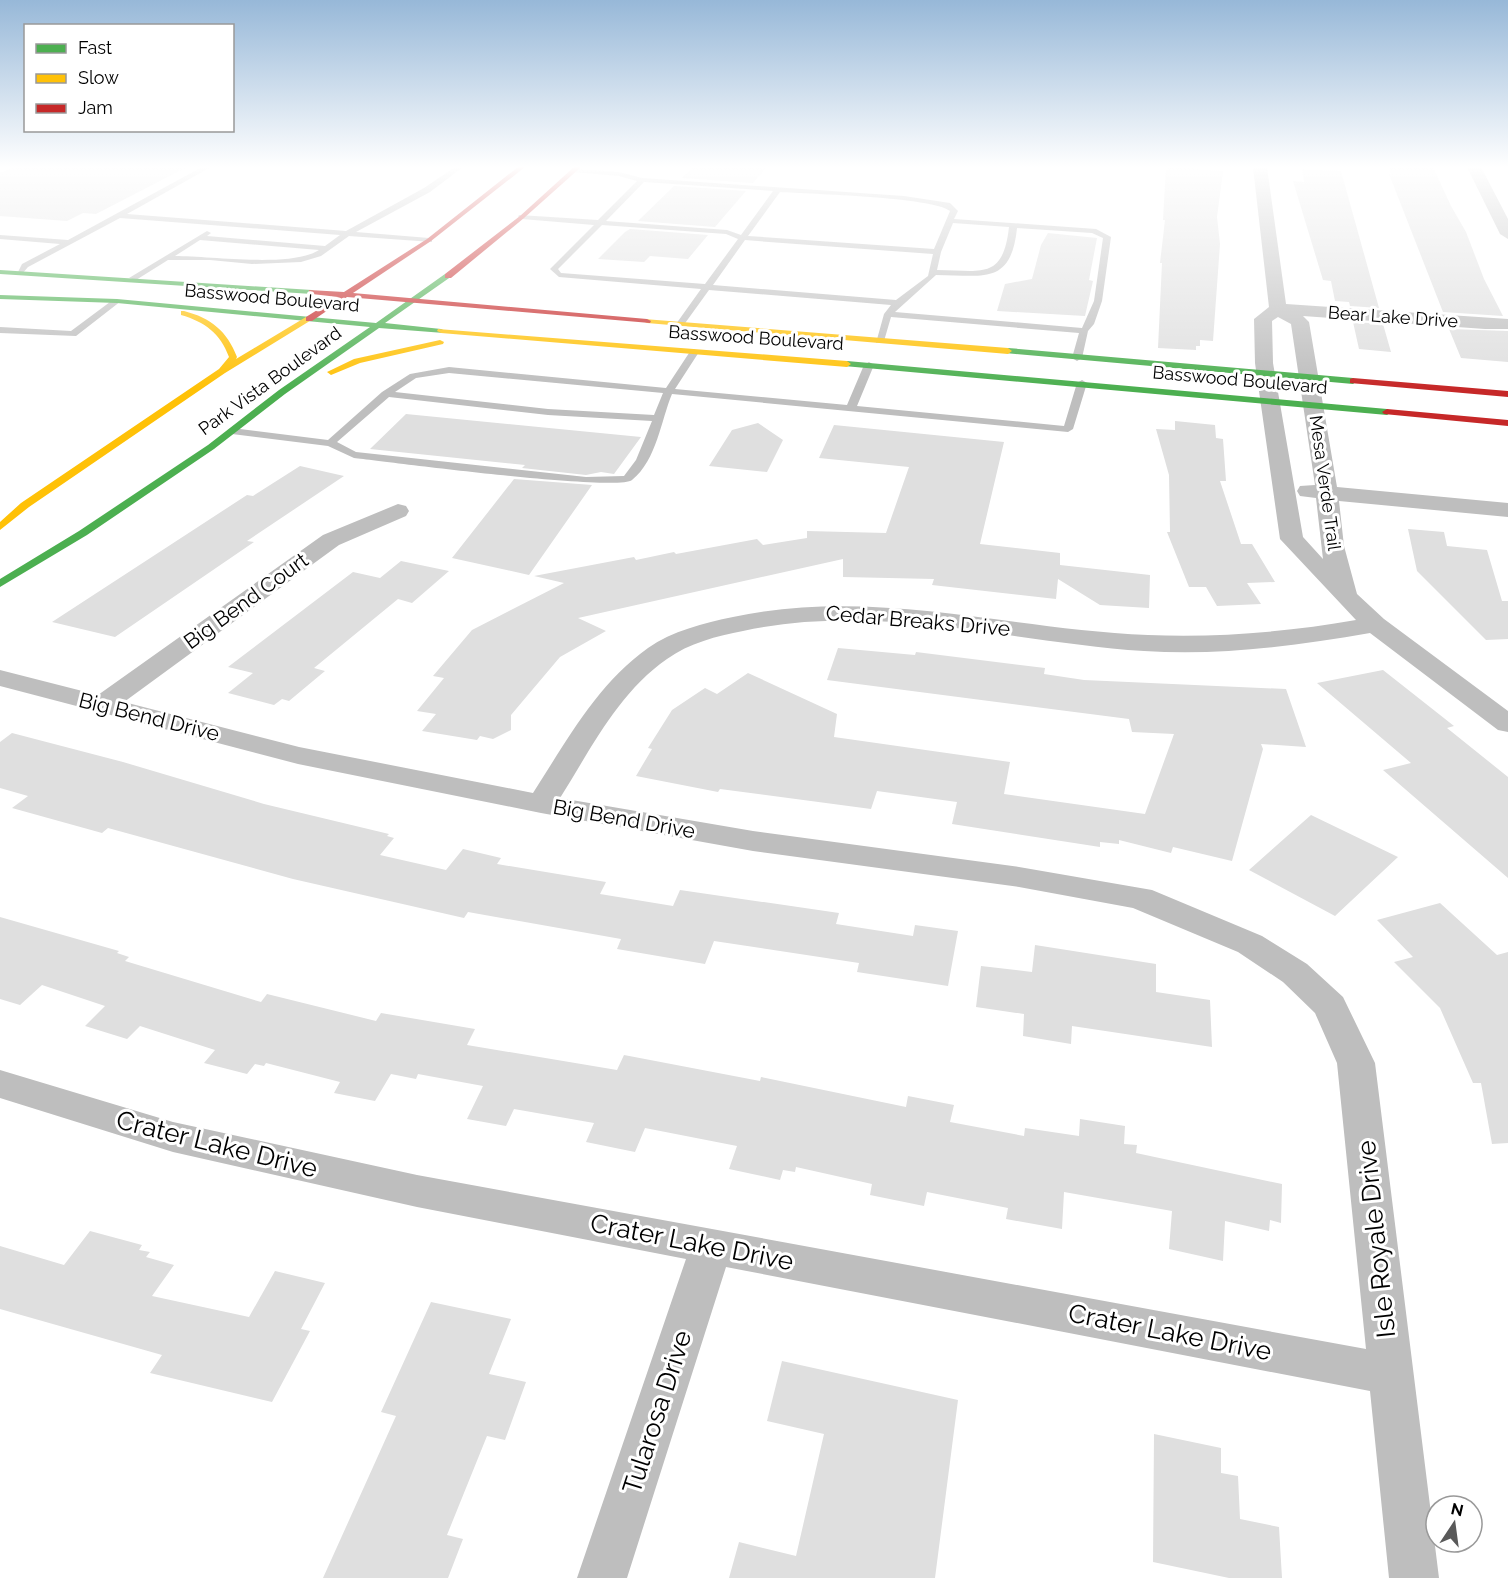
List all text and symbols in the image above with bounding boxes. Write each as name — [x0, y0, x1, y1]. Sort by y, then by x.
legend — [24, 24, 234, 132]
text: Fast — [78, 37, 112, 58]
text: Slow — [78, 67, 119, 88]
text: Jam — [78, 97, 113, 118]
street label: Basswood Boulevard — [184, 279, 360, 316]
street label: Bear Lake Drive — [1327, 301, 1459, 332]
street label: Basswood Boulevard — [668, 321, 844, 354]
street label: Park Vista Boulevard — [194, 322, 345, 439]
street label: Basswood Boulevard — [1152, 361, 1328, 398]
street label: Mesa Verde Trail — [1306, 414, 1345, 552]
street label: Big Bend Court — [179, 547, 313, 654]
street label: Cedar Breaks Drive — [825, 600, 1011, 641]
street label: Big Bend Drive — [76, 687, 222, 746]
street label: Big Bend Drive — [551, 794, 697, 843]
street label: Crater Lake Drive — [113, 1105, 321, 1183]
street label: Isle Royale Drive — [1351, 1139, 1401, 1339]
street label: Crater Lake Drive — [588, 1208, 796, 1276]
street label: Crater Lake Drive — [1066, 1298, 1274, 1366]
street label: Tularosa Drive — [616, 1327, 698, 1497]
north arrow — [1424, 1494, 1484, 1554]
text: N — [1449, 1499, 1465, 1521]

